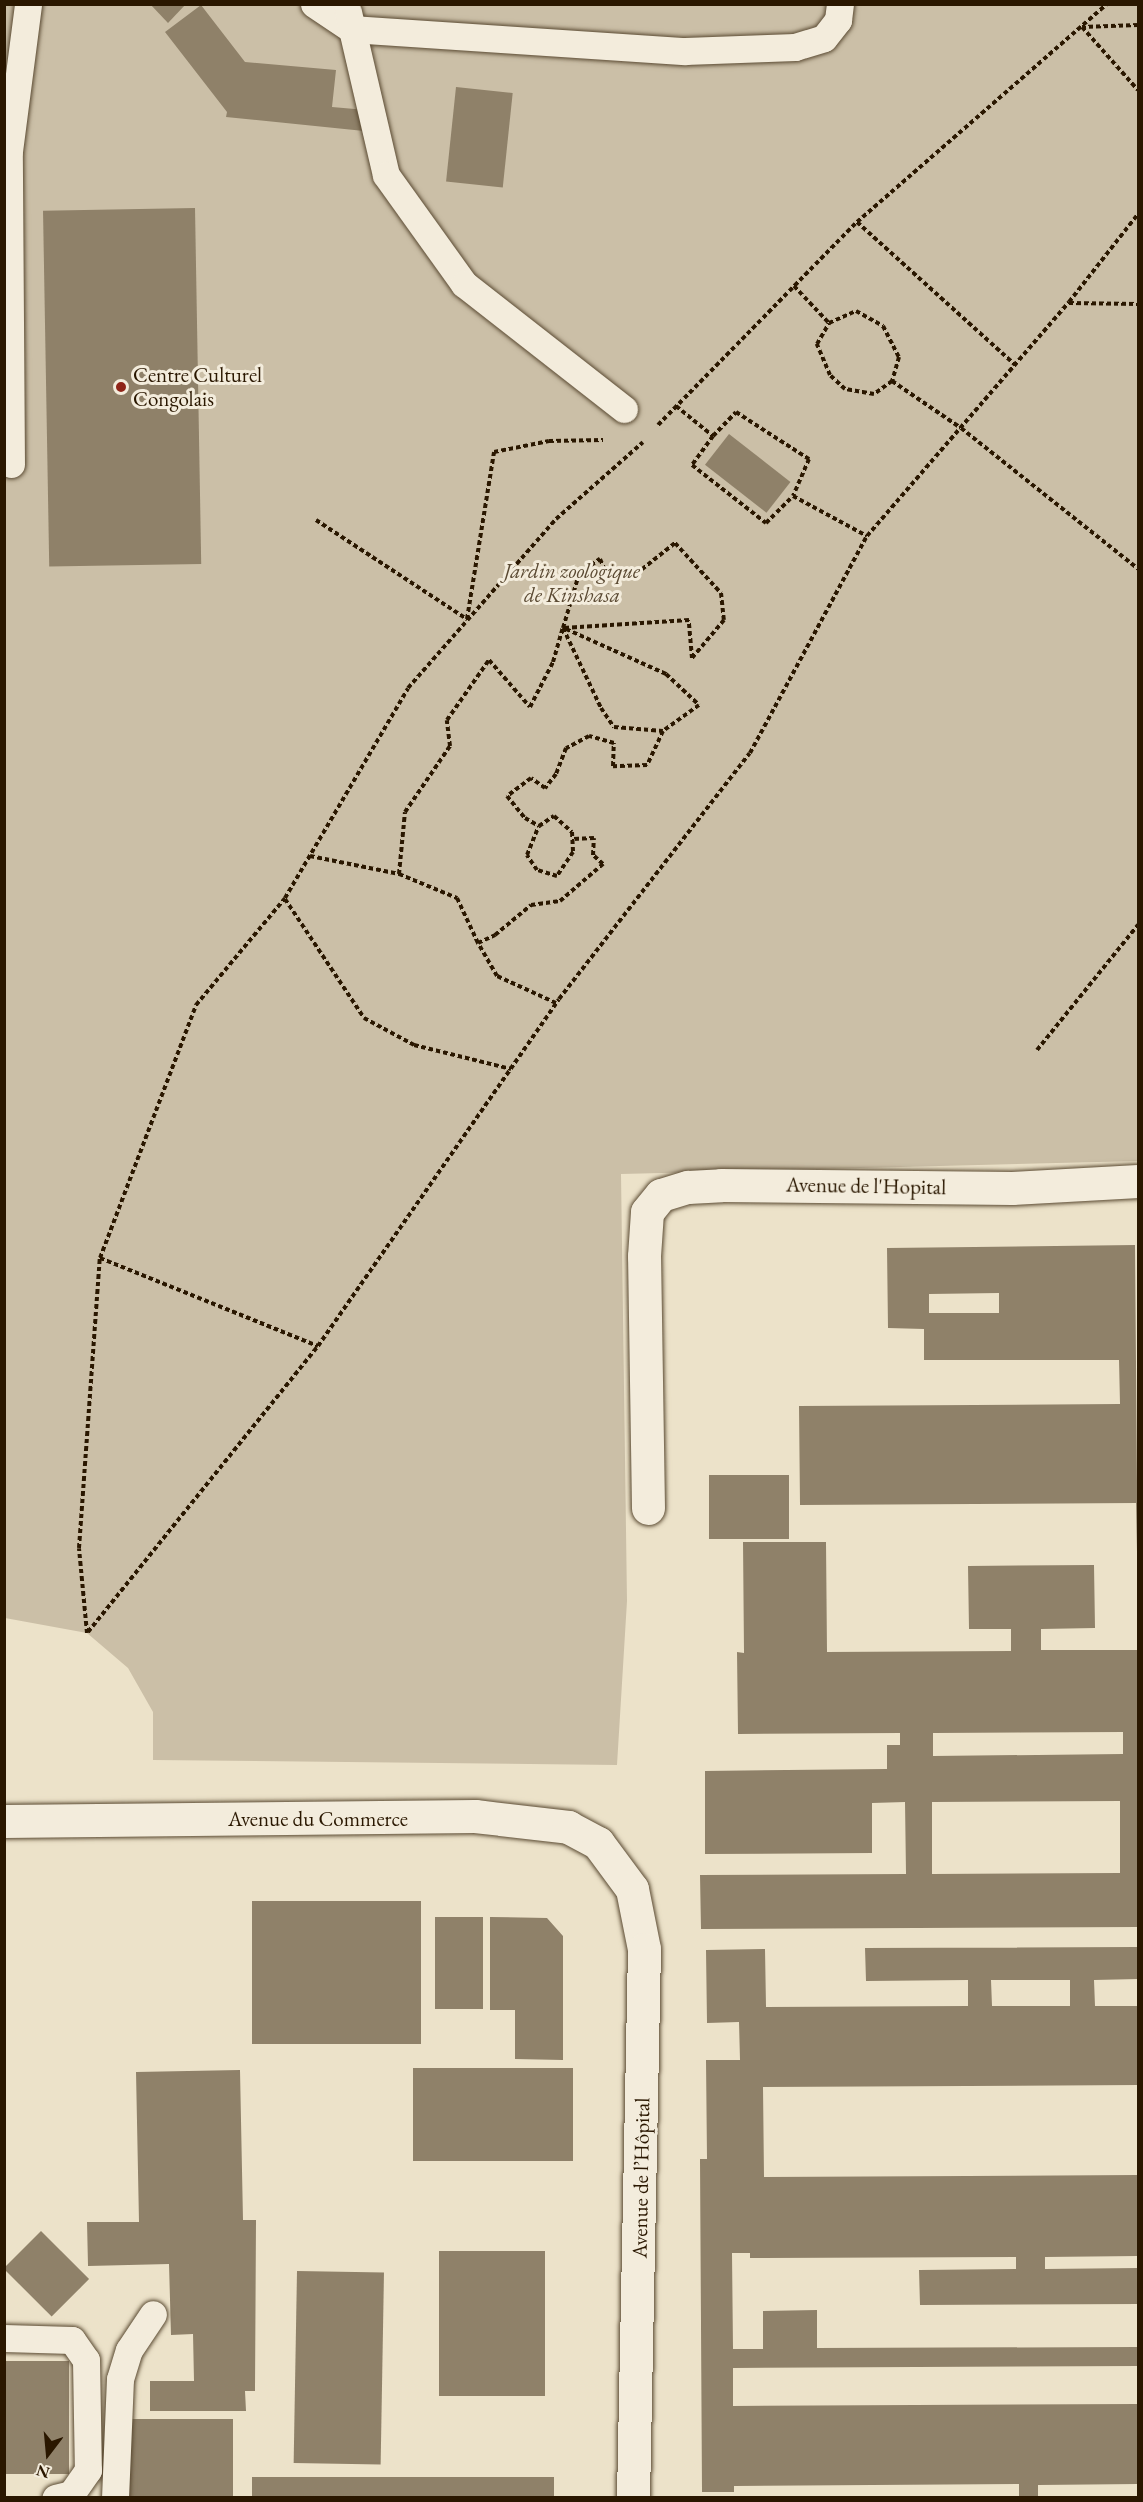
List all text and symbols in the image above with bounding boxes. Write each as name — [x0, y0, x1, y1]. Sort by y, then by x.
place label: Centre Culturel Congolais — [133, 362, 262, 412]
marker: Centre Culturel Congolais — [114, 380, 128, 394]
park label: Jardin zoologique de Kinshasa — [504, 558, 640, 608]
street label: Avenue de l'Hopital — [786, 1172, 946, 1200]
street label: Avenue du Commerce — [228, 1806, 408, 1832]
street label: Avenue de l’Hôpital — [627, 2097, 655, 2259]
north arrow — [18, 2424, 78, 2484]
text: N — [34, 2460, 52, 2484]

